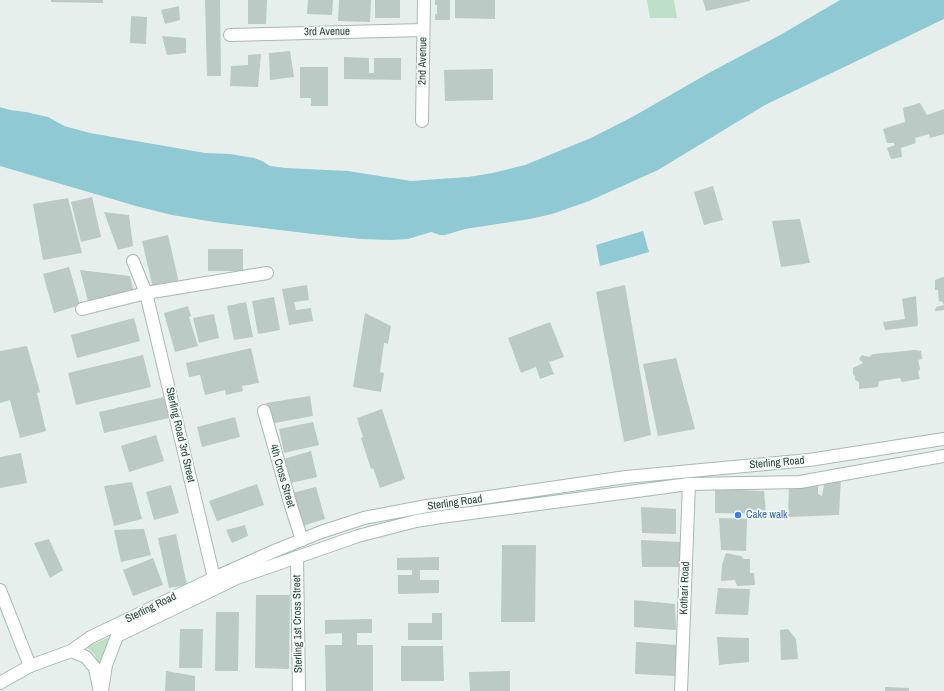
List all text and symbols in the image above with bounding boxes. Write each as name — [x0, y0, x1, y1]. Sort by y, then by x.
street label: 3rd Avenue — [304, 25, 350, 39]
street label: 2nd Avenue — [416, 37, 430, 85]
street label: Sterling Road 3rd Street — [163, 386, 197, 484]
street label: 4th Cross Street — [267, 443, 297, 509]
street label: Sterling Road — [749, 454, 805, 472]
street label: Sterling Road — [427, 493, 483, 513]
place label: Cake walk — [746, 508, 788, 522]
marker: Cake walk — [733, 510, 743, 520]
street label: Kothari Road — [677, 561, 693, 615]
street label: Sterling 1st Cross Street — [291, 575, 305, 673]
street label: Sterling Road — [123, 590, 179, 626]

